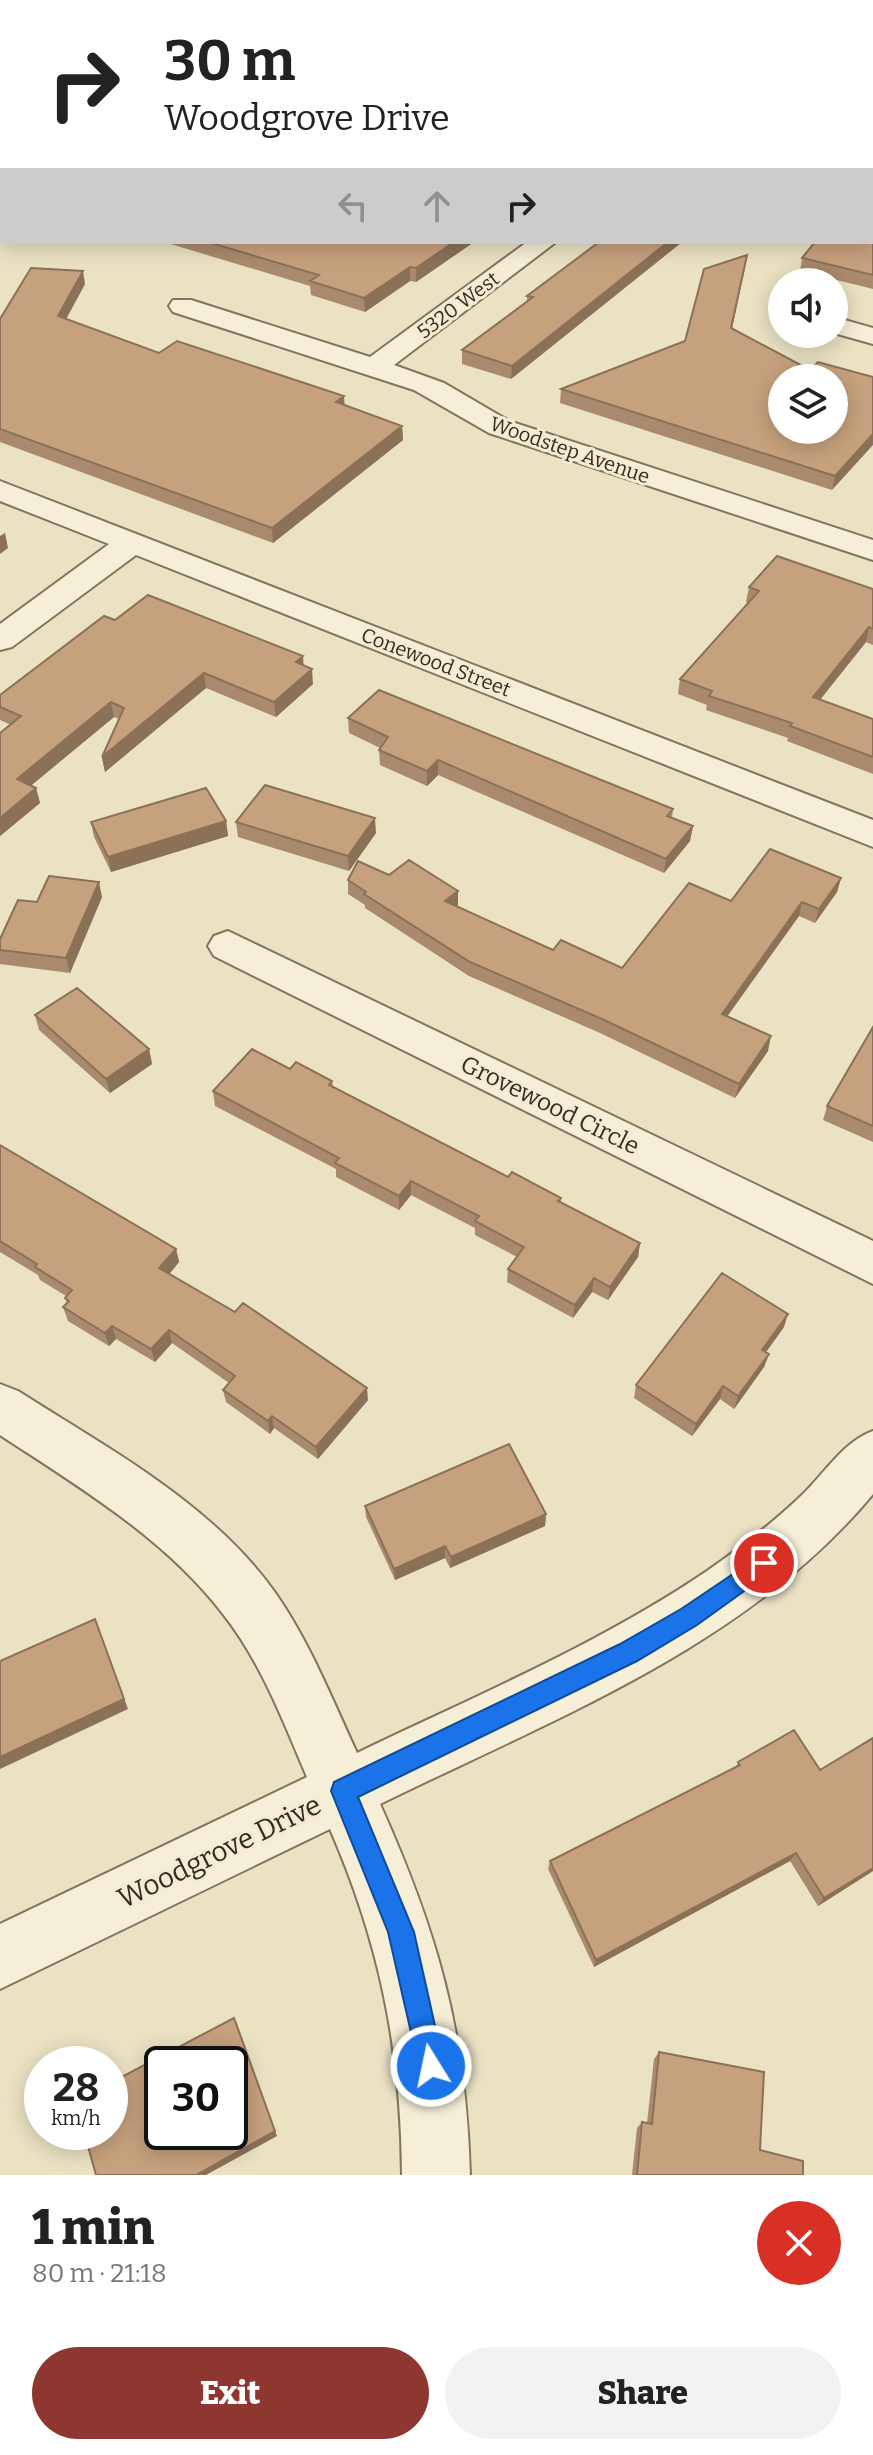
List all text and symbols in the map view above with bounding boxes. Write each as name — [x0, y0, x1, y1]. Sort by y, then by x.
text: 30 m — [164, 28, 295, 95]
icon: right — [32, 32, 136, 136]
text: Woodgrove Drive — [164, 96, 450, 140]
icon: left — [331, 184, 375, 228]
icon: ahead — [415, 184, 459, 228]
icon: right — [499, 184, 543, 228]
street label: 5320 West — [412, 267, 504, 343]
map controls — [768, 268, 848, 444]
button: sound — [768, 268, 848, 348]
button: layers — [768, 364, 848, 444]
street label: Woodstep Avenue — [487, 411, 653, 489]
street label: Conewood Street — [358, 622, 514, 702]
street label: Grovewood Circle — [456, 1050, 644, 1160]
pin — [730, 1529, 798, 1597]
icon: arrive — [742, 1541, 786, 1585]
street label: Woodgrove Drive — [112, 1788, 326, 1915]
position arrow — [389, 2024, 473, 2108]
speed limit sign: 30 — [144, 2046, 248, 2150]
text: 28 — [53, 2064, 99, 2112]
text: km/h — [51, 2106, 101, 2130]
text: 1 min — [32, 2199, 154, 2257]
button: close — [757, 2201, 841, 2285]
text: 80 m · 21:18 — [32, 2258, 167, 2289]
button: Exit — [32, 2347, 429, 2439]
button: Share — [445, 2347, 841, 2439]

